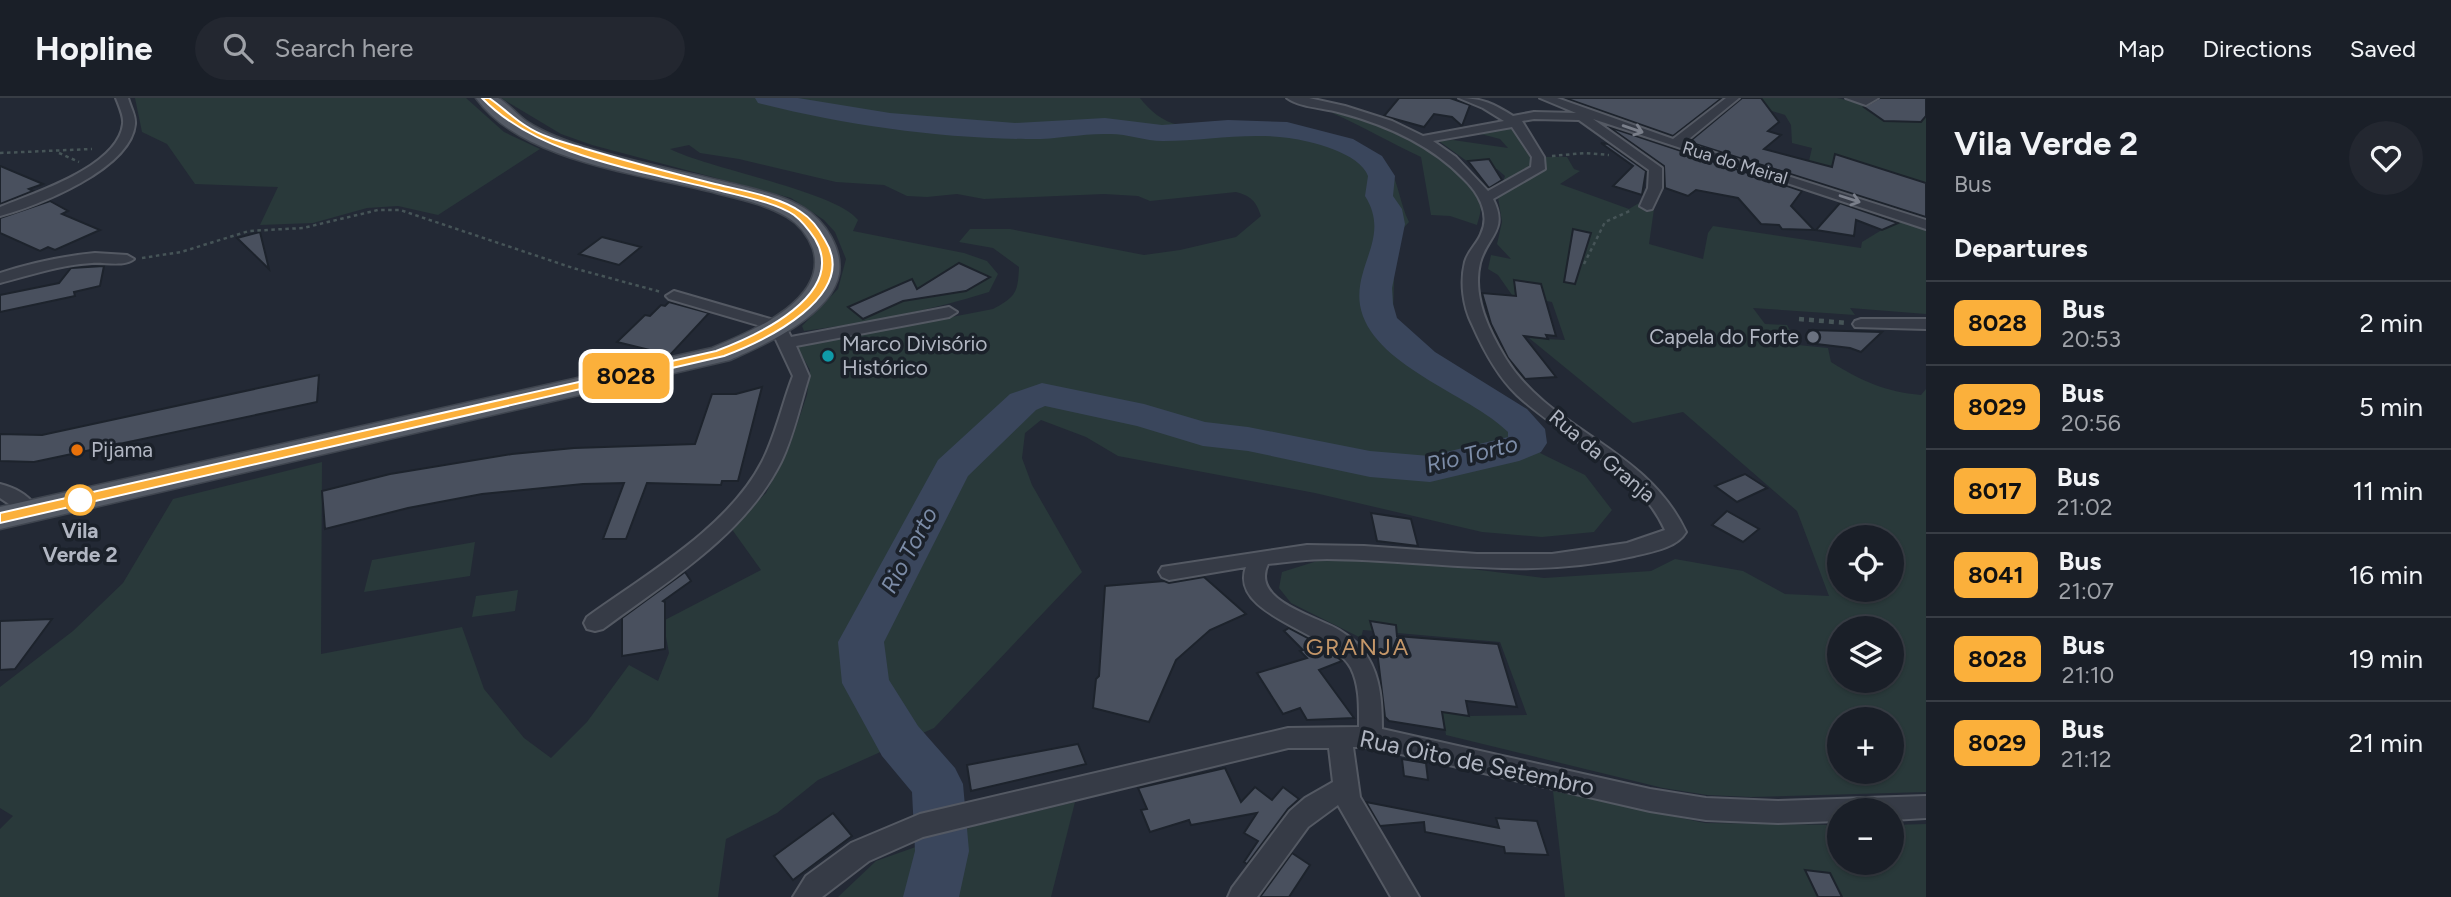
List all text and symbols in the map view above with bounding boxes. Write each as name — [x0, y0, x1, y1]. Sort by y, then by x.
search box — [195, 17, 685, 80]
text: Hopline — [35, 29, 153, 68]
icon: search — [219, 29, 257, 67]
text: Search here — [275, 32, 413, 64]
text: Map — [2118, 34, 2164, 63]
text: Directions — [2202, 34, 2312, 63]
text: Saved — [2350, 34, 2416, 63]
button: heart — [2349, 121, 2423, 195]
one-way arrow — [1622, 124, 1644, 136]
text: Vila Verde 2 — [1954, 124, 2138, 163]
street label: Rua do Meiral — [1680, 137, 1790, 189]
text: Bus — [1954, 170, 1992, 198]
one-way arrow — [1839, 193, 1861, 206]
text: Departures — [1954, 232, 2088, 264]
text: Bus — [2062, 293, 2105, 325]
text: 2 min — [2359, 307, 2423, 339]
text: 8028 — [1968, 308, 2027, 337]
place label: Capela do Forte — [1649, 324, 1799, 349]
text: 20:53 — [2062, 325, 2121, 353]
marker: Capela do Forte — [1805, 329, 1821, 345]
place label: Marco Divisório Histórico — [842, 331, 988, 380]
marker: Marco Divisório Histórico — [820, 348, 836, 364]
line badge: 8028 — [577, 353, 675, 399]
text: 8028 — [597, 361, 655, 390]
text: Bus — [2061, 377, 2104, 409]
text: 5 min — [2359, 391, 2423, 423]
text: 8029 — [1968, 392, 2026, 421]
street label: Rua da Granja — [1544, 404, 1660, 507]
text: 20:56 — [2061, 409, 2121, 437]
water label: Rio Torto — [1423, 429, 1521, 479]
place label: Pijama — [91, 437, 153, 462]
marker: Pijama — [69, 442, 85, 458]
text: Bus — [2057, 461, 2100, 493]
text: 11 min — [2352, 475, 2423, 507]
text: 8017 — [1968, 476, 2022, 505]
marker: Vila Verde 2 — [65, 485, 95, 515]
text: 21:02 — [2057, 493, 2113, 521]
water label: Rio Torto — [875, 502, 943, 598]
place label: Vila Verde 2 — [42, 518, 118, 567]
map controls — [1827, 525, 1904, 875]
button: locate — [1827, 525, 1904, 602]
text: Bus — [2059, 545, 2101, 577]
text: 16 min — [2348, 559, 2423, 591]
text: 8041 — [1968, 560, 2024, 589]
text: 21:07 — [2059, 577, 2114, 605]
button: layers — [1827, 616, 1904, 693]
text: Bus — [2062, 629, 2105, 661]
district label: GRANJA — [1306, 633, 1410, 661]
text: 19 min — [2348, 643, 2423, 675]
text: 8028 — [1968, 644, 2027, 673]
text: 21:10 — [2062, 661, 2114, 689]
button: + — [1827, 707, 1904, 784]
text: Bus — [2061, 713, 2104, 745]
street label: Rua Oito de Setembro — [1357, 723, 1597, 802]
text: 21 min — [2349, 727, 2423, 759]
text: 8029 — [1968, 728, 2026, 757]
text: 21:12 — [2061, 745, 2112, 773]
button: − — [1827, 798, 1904, 875]

